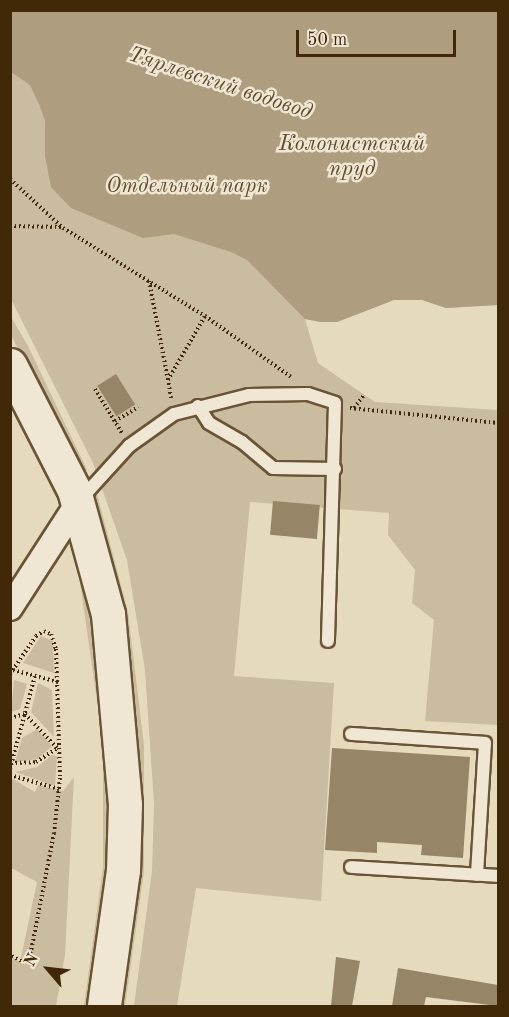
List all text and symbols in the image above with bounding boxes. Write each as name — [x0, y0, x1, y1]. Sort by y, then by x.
scale bar — [299, 18, 460, 56]
text: 50 m — [307, 31, 347, 49]
water label: Тярлевский водовод — [125, 42, 315, 126]
water label: Колонистский пруд — [279, 131, 425, 182]
park label: Отдельный парк — [106, 174, 268, 200]
north arrow — [18, 939, 78, 999]
text: N — [22, 951, 42, 970]

